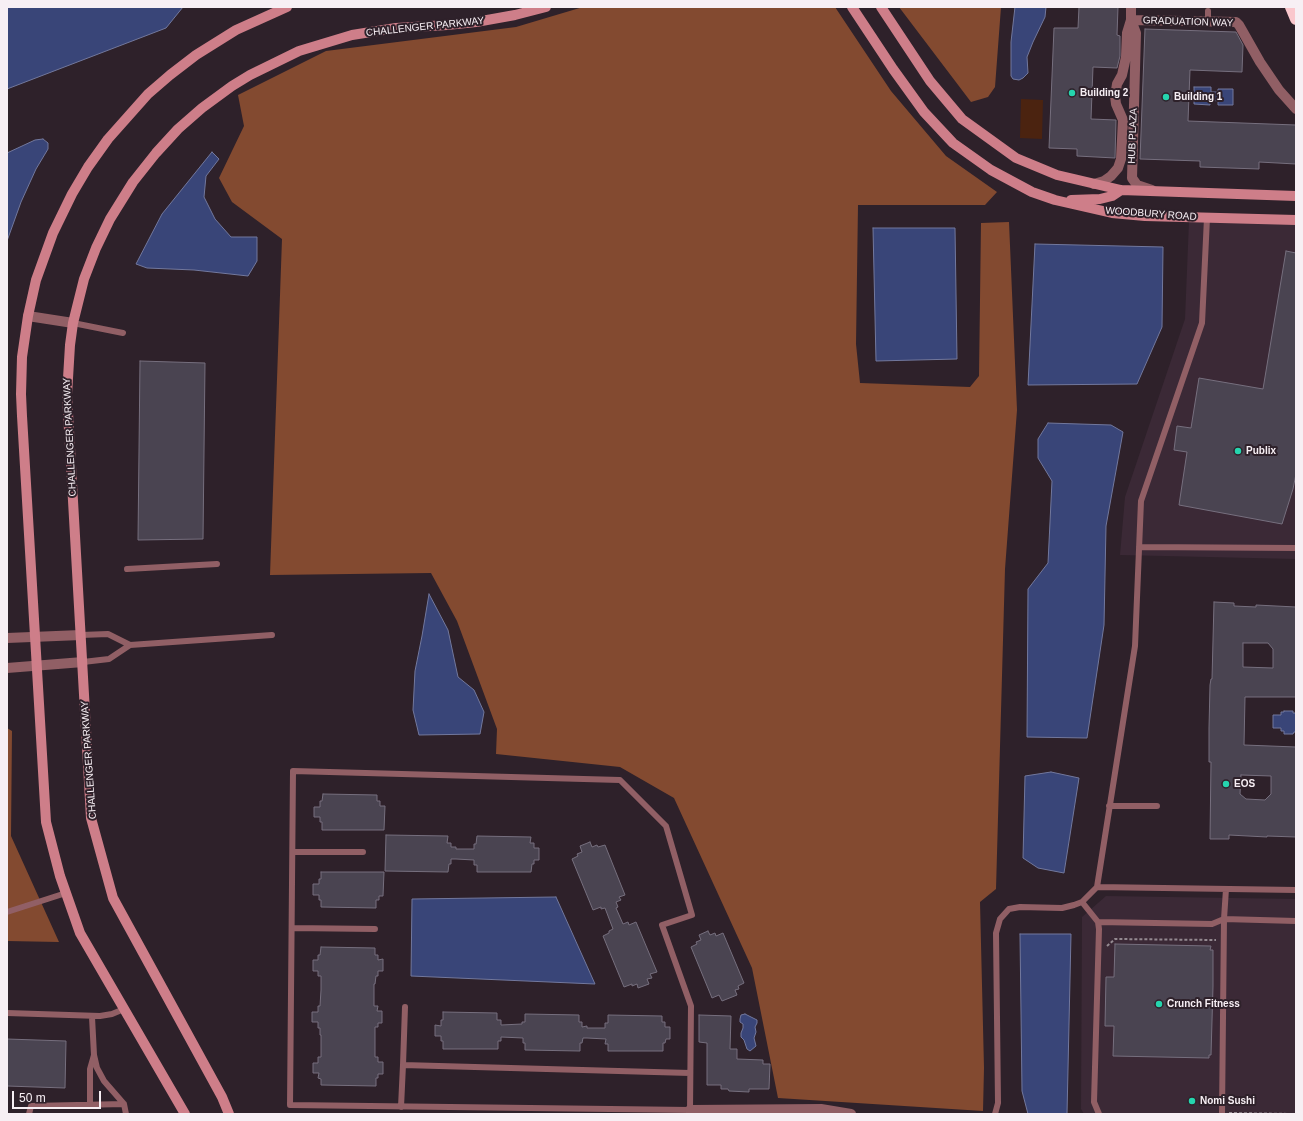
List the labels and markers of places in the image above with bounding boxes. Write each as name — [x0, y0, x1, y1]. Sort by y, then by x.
place label: Building 2 — [1080, 87, 1128, 99]
marker: Building 2 — [1067, 88, 1077, 98]
place label: Building 1 — [1174, 91, 1222, 103]
marker: Building 1 — [1161, 92, 1171, 102]
place label: Publix — [1246, 445, 1276, 457]
marker: Publix — [1233, 446, 1243, 456]
place label: EOS — [1234, 778, 1255, 790]
marker: EOS — [1221, 779, 1231, 789]
place label: Crunch Fitness — [1167, 998, 1240, 1010]
marker: Crunch Fitness — [1154, 999, 1164, 1009]
place label: Nomi Sushi — [1200, 1095, 1255, 1107]
marker: Nomi Sushi — [1187, 1096, 1197, 1106]

